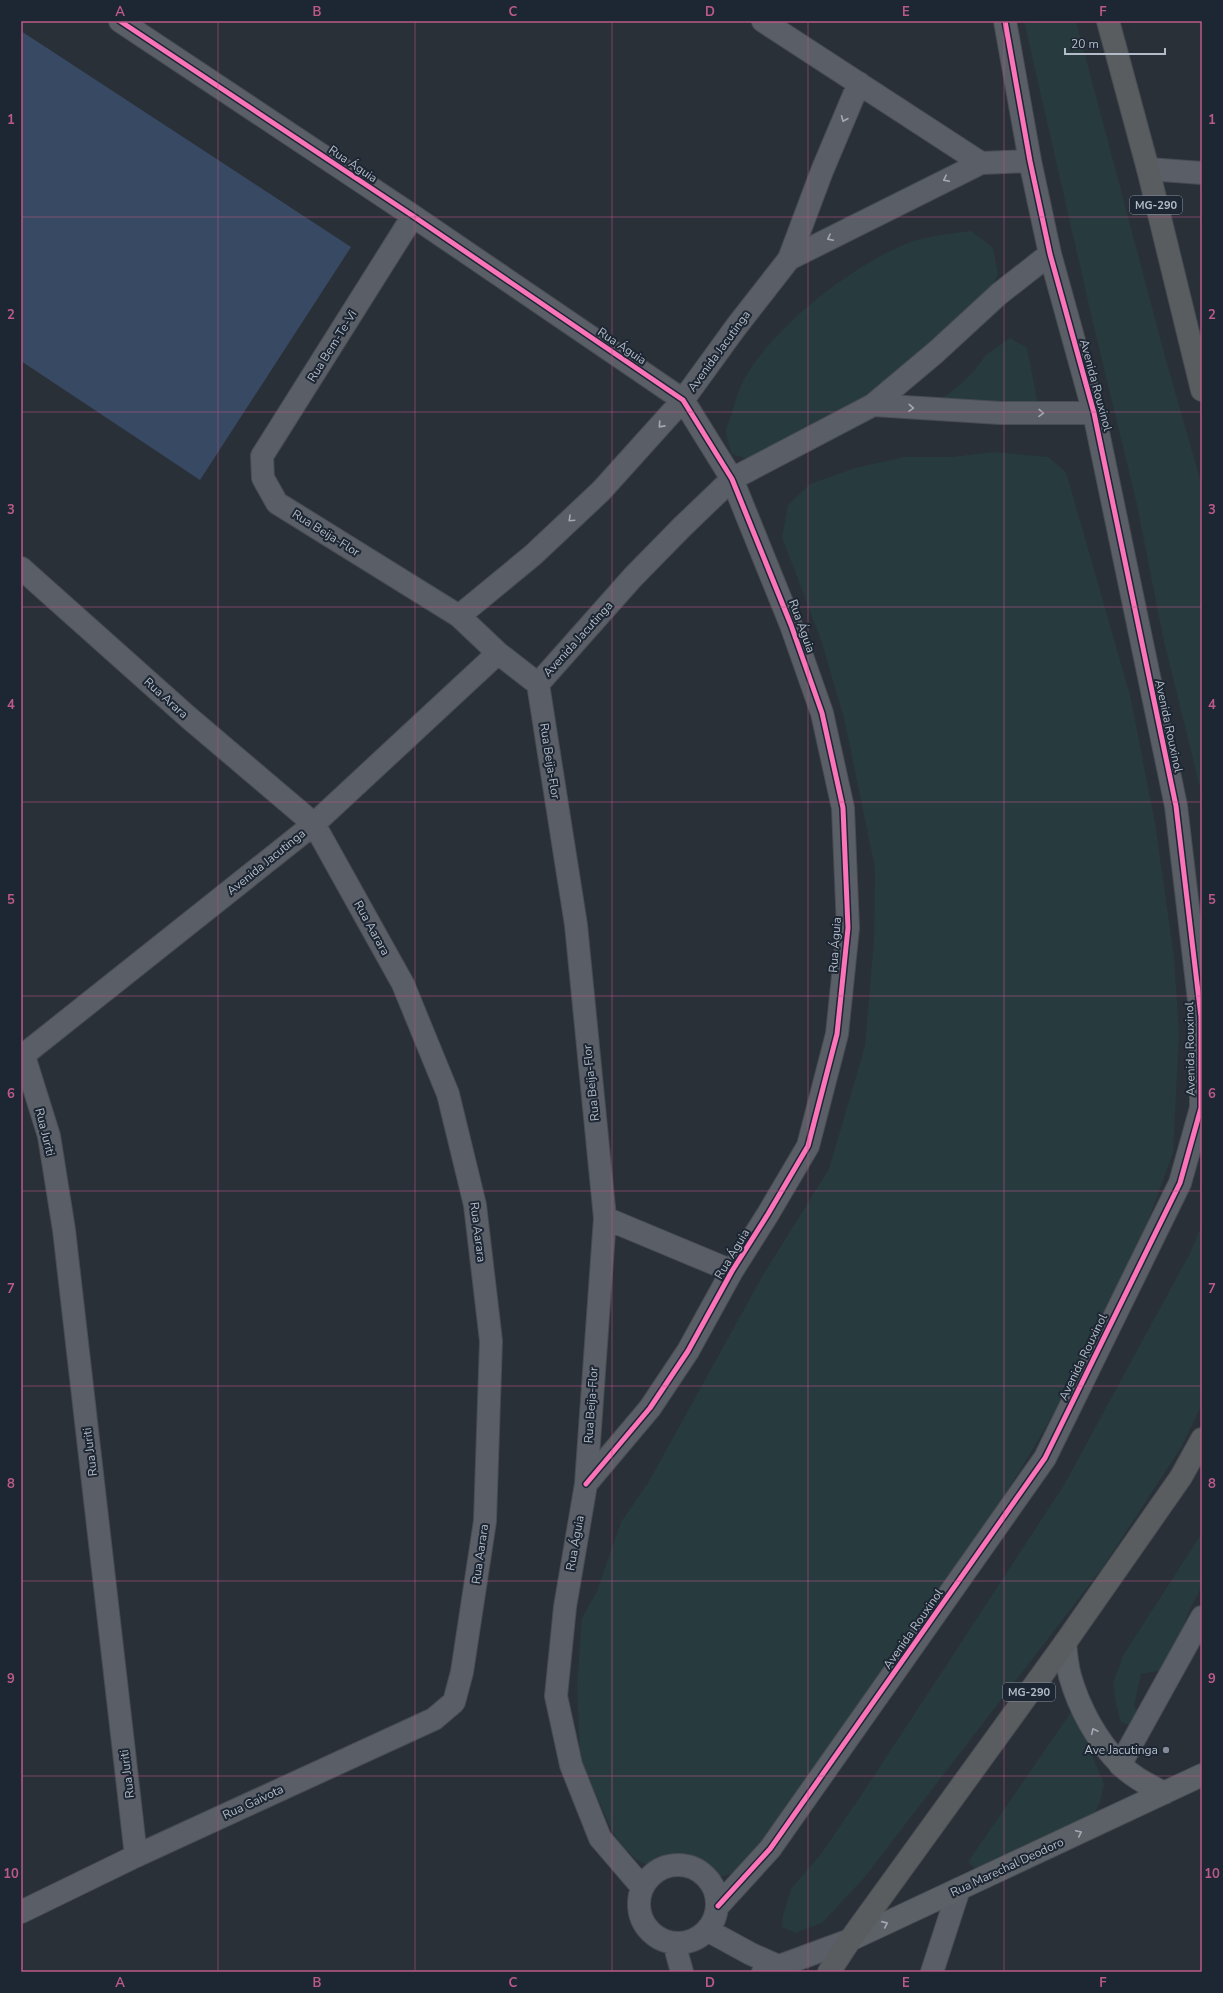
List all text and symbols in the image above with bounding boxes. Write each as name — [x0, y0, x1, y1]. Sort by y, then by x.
text: A — [115, 3, 125, 21]
text: B — [313, 3, 322, 21]
text: C — [509, 3, 518, 21]
text: D — [705, 3, 715, 21]
text: E — [902, 3, 910, 21]
text: F — [1099, 3, 1107, 21]
scale bar — [1065, 30, 1165, 56]
text: 20 m — [1071, 36, 1099, 52]
text: 1 — [7, 111, 15, 129]
text: 1 — [1208, 111, 1216, 129]
one-way arrow — [841, 115, 849, 122]
street label: Rua Águia — [325, 142, 381, 186]
one-way arrow — [943, 174, 950, 182]
road number: MG-290 — [1130, 196, 1182, 214]
one-way arrow — [827, 233, 834, 241]
text: 2 — [7, 306, 15, 324]
text: 2 — [1208, 306, 1216, 324]
street label: Rua Bem-Te-Vi — [304, 307, 360, 385]
street label: Avenida Jacutinga — [684, 307, 754, 395]
street label: Rua Águia — [594, 324, 650, 368]
street label: Avenida Rouxinol — [1076, 337, 1116, 433]
one-way arrow — [908, 403, 915, 412]
one-way arrow — [1038, 409, 1044, 417]
one-way arrow — [658, 420, 665, 428]
text: 3 — [7, 501, 15, 519]
text: 3 — [1208, 501, 1216, 519]
street label: Rua Beija-Flor — [289, 506, 363, 561]
one-way arrow — [568, 514, 576, 522]
street label: Rua Águia — [785, 597, 819, 655]
street label: Avenida Jacutinga — [540, 598, 616, 680]
street label: Rua Arara — [141, 674, 191, 722]
street label: Avenida Rouxinol — [1151, 678, 1187, 774]
text: 4 — [7, 696, 15, 714]
text: 4 — [1208, 696, 1216, 714]
street label: Rua Beija-Flor — [536, 722, 564, 801]
street label: Avenida Jacutinga — [223, 825, 309, 899]
text: 5 — [7, 891, 15, 909]
text: 5 — [1208, 891, 1216, 909]
street label: Rua Aarara — [350, 898, 394, 958]
street label: Rua Águia — [825, 917, 845, 973]
street label: Avenida Rouxinol — [1181, 1001, 1199, 1096]
street label: Rua Beija-Flor — [579, 1043, 603, 1122]
text: 6 — [7, 1085, 15, 1103]
text: 6 — [1208, 1085, 1216, 1103]
street label: Rua Juriti — [31, 1106, 59, 1158]
street label: Rua Aarara — [466, 1201, 490, 1263]
street label: Rua Águia — [711, 1226, 753, 1282]
text: 7 — [7, 1280, 15, 1298]
text: 7 — [1208, 1280, 1216, 1298]
street label: Avenida Rouxinol — [1055, 1311, 1111, 1403]
street label: Rua Beija-Flor — [580, 1365, 602, 1444]
street label: Rua Juriti — [79, 1427, 101, 1477]
text: 8 — [7, 1475, 15, 1493]
text: 8 — [1208, 1475, 1216, 1493]
street label: Rua Águia — [562, 1514, 588, 1572]
street label: Rua Aarara — [468, 1523, 492, 1585]
street label: Avenida Rouxinol — [879, 1585, 947, 1672]
text: 9 — [7, 1670, 15, 1688]
text: 9 — [1208, 1670, 1216, 1688]
road number: MG-290 — [1003, 1683, 1055, 1701]
one-way arrow — [1091, 1728, 1099, 1735]
place label: Ave Jacutinga — [1084, 1742, 1158, 1758]
marker: Ave Jacutinga — [1161, 1745, 1171, 1755]
street label: Rua Juriti — [116, 1749, 138, 1799]
street label: Rua Gaivota — [220, 1781, 286, 1823]
one-way arrow — [1075, 1830, 1082, 1838]
street label: Rua Marechal Deodoro — [948, 1834, 1067, 1900]
text: 10 — [3, 1865, 19, 1883]
text: 10 — [1204, 1865, 1220, 1883]
one-way arrow — [881, 1921, 889, 1929]
text: A — [115, 1974, 125, 1992]
text: B — [313, 1974, 322, 1992]
text: C — [509, 1974, 518, 1992]
text: D — [705, 1974, 715, 1992]
text: E — [902, 1974, 910, 1992]
text: F — [1099, 1974, 1107, 1992]

